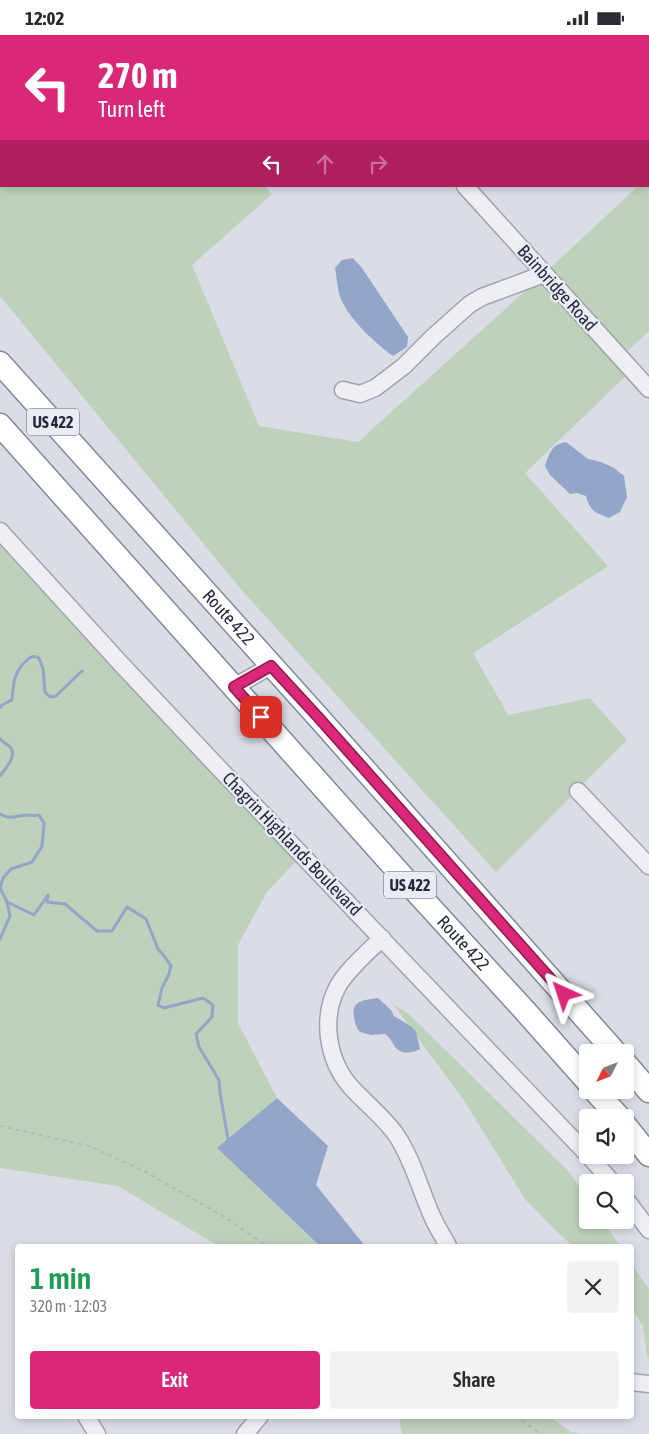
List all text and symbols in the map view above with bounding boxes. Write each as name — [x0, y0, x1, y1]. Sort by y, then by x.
text: 12:02 — [25, 7, 64, 29]
icon: left — [15, 55, 80, 120]
text: 270 m — [98, 55, 177, 95]
text: Turn left — [98, 96, 165, 122]
icon: left — [258, 150, 286, 178]
icon: ahead — [311, 150, 339, 178]
icon: right — [364, 150, 392, 178]
street label: Bainbridge Road — [513, 240, 602, 335]
road number: US 422 — [27, 409, 79, 436]
street label: Route 422 — [199, 585, 259, 649]
pin — [240, 696, 282, 738]
icon: arrive — [247, 703, 275, 731]
street label: Chagrin Highlands Boulevard — [218, 767, 366, 920]
road number: US 422 — [384, 871, 436, 899]
street label: Route 422 — [433, 911, 494, 975]
position arrow — [537, 967, 589, 1019]
north arrow — [579, 1044, 634, 1099]
map controls — [579, 1044, 634, 1229]
button: sound — [579, 1109, 634, 1164]
button: search — [579, 1174, 634, 1229]
text: 1 min — [30, 1261, 91, 1295]
button: close — [567, 1261, 619, 1313]
text: 320 m · 12:03 — [30, 1297, 107, 1315]
button: Exit — [30, 1351, 320, 1409]
button: Share — [330, 1351, 619, 1409]

